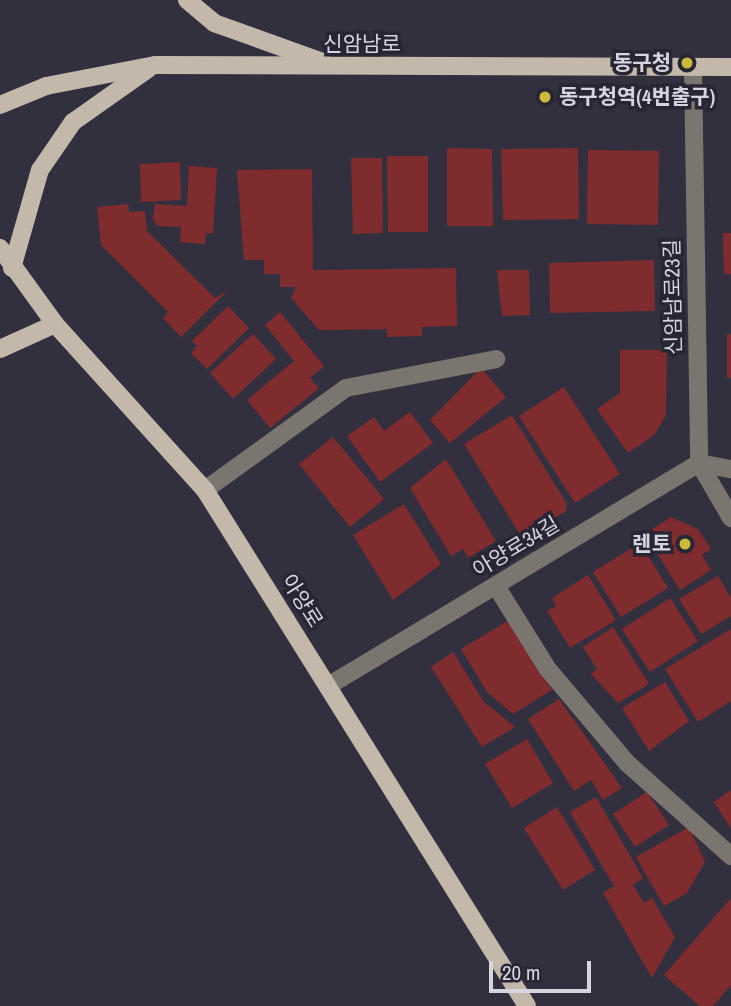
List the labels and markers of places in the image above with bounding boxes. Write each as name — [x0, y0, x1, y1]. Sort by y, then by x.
place label: 동구청 — [613, 50, 671, 76]
marker: 동구청 — [677, 53, 697, 73]
place label: 동구청역(4번출구) — [559, 84, 715, 110]
marker: 동구청역(4번출구) — [537, 89, 553, 105]
place label: 렌토 — [632, 531, 671, 557]
marker: 렌토 — [677, 536, 693, 552]

